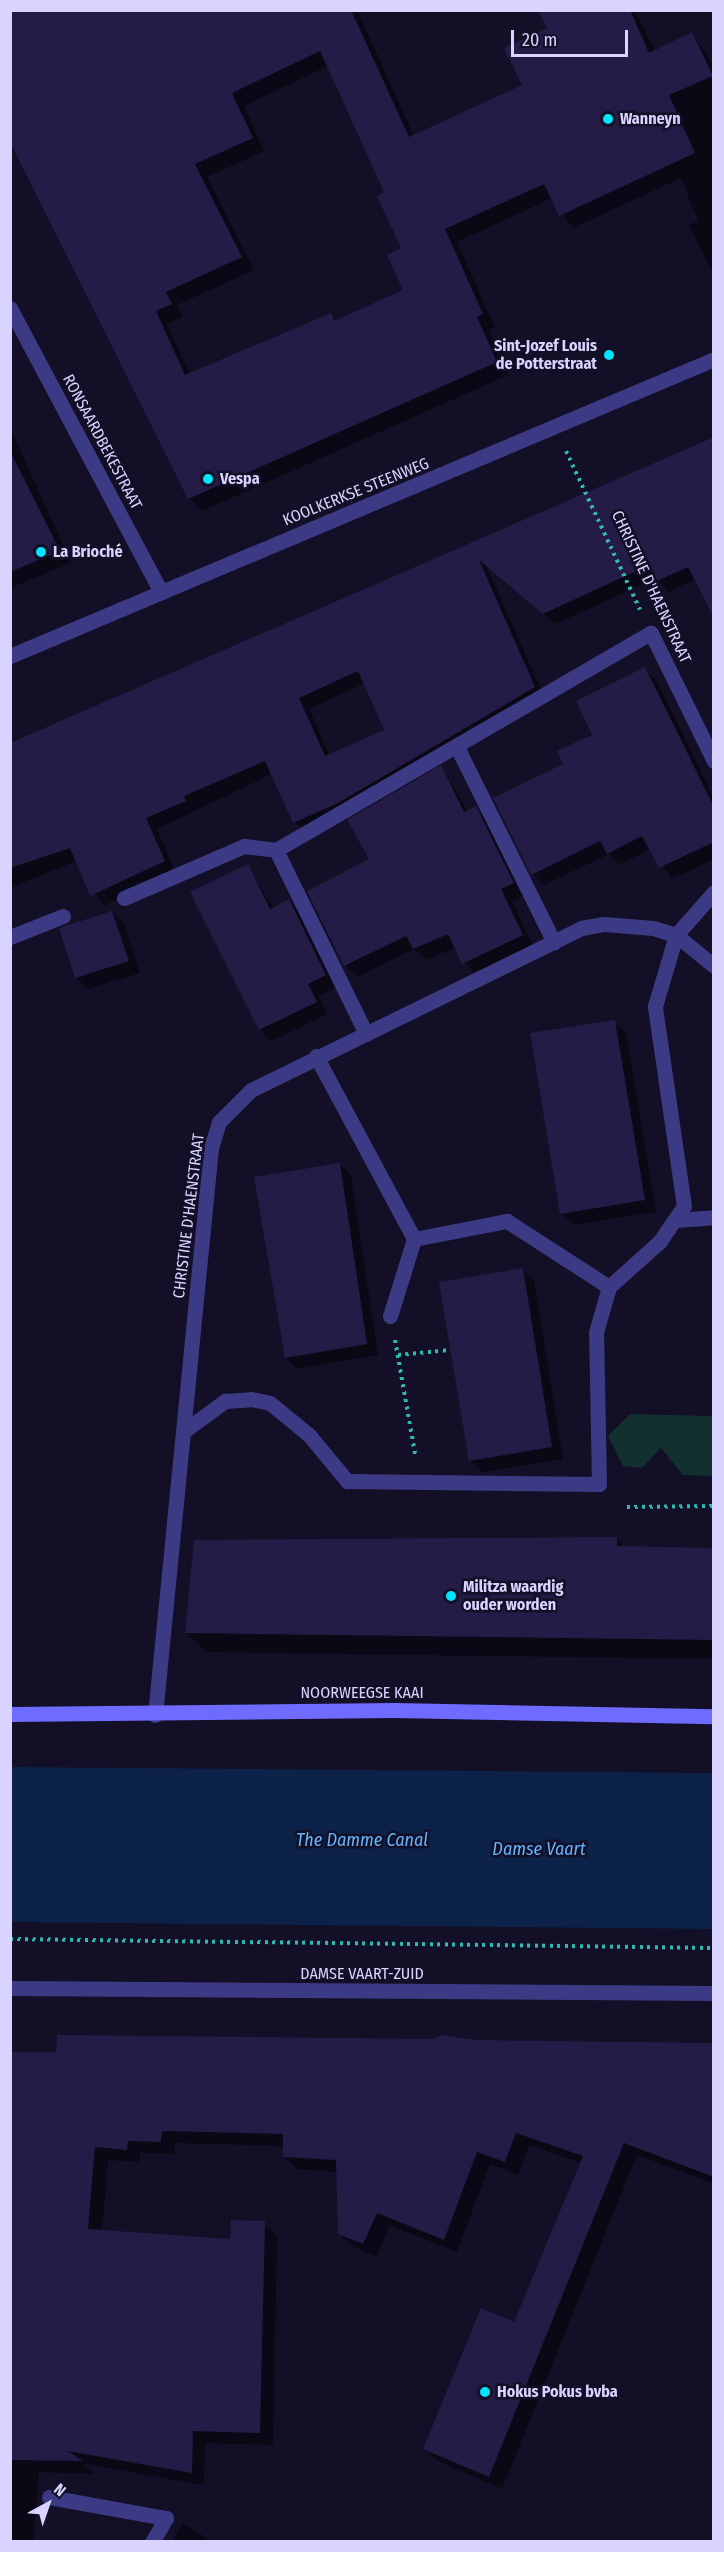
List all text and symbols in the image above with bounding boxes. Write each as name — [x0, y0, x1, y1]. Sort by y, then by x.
scale bar — [514, 18, 631, 56]
text: 20 m — [522, 29, 557, 51]
place label: Wanneyn — [620, 109, 681, 129]
marker: Wanneyn — [601, 112, 615, 126]
place label: Sint-Jozef Louis de Potterstraat — [494, 336, 597, 374]
marker: Sint-Jozef Louis de Potterstraat — [602, 348, 616, 362]
street label: RONSAARDBEKESTRAAT — [58, 371, 146, 513]
street label: KOOLKERKSE STEENWEG — [280, 454, 432, 530]
place label: Vespa — [220, 469, 260, 489]
marker: Vespa — [201, 472, 215, 486]
street label: CHRISTINE D'HAENSTRAAT — [607, 508, 695, 666]
place label: La Brioché — [53, 542, 123, 562]
marker: La Brioché — [34, 545, 48, 559]
street label: CHRISTINE D'HAENSTRAAT — [169, 1132, 209, 1300]
place label: Militza waardig ouder worden — [463, 1577, 563, 1615]
marker: Militza waardig ouder worden — [444, 1589, 458, 1603]
street label: NOORWEEGSE KAAI — [300, 1683, 424, 1703]
water label: The Damme Canal — [296, 1829, 428, 1851]
water label: Damse Vaart — [492, 1838, 586, 1860]
street label: DAMSE VAART-ZUID — [300, 1964, 424, 1984]
place label: Hokus Pokus bvba — [497, 2382, 618, 2402]
marker: Hokus Pokus bvba — [478, 2385, 492, 2399]
north arrow — [18, 2474, 78, 2534]
text: N — [50, 2479, 70, 2500]

